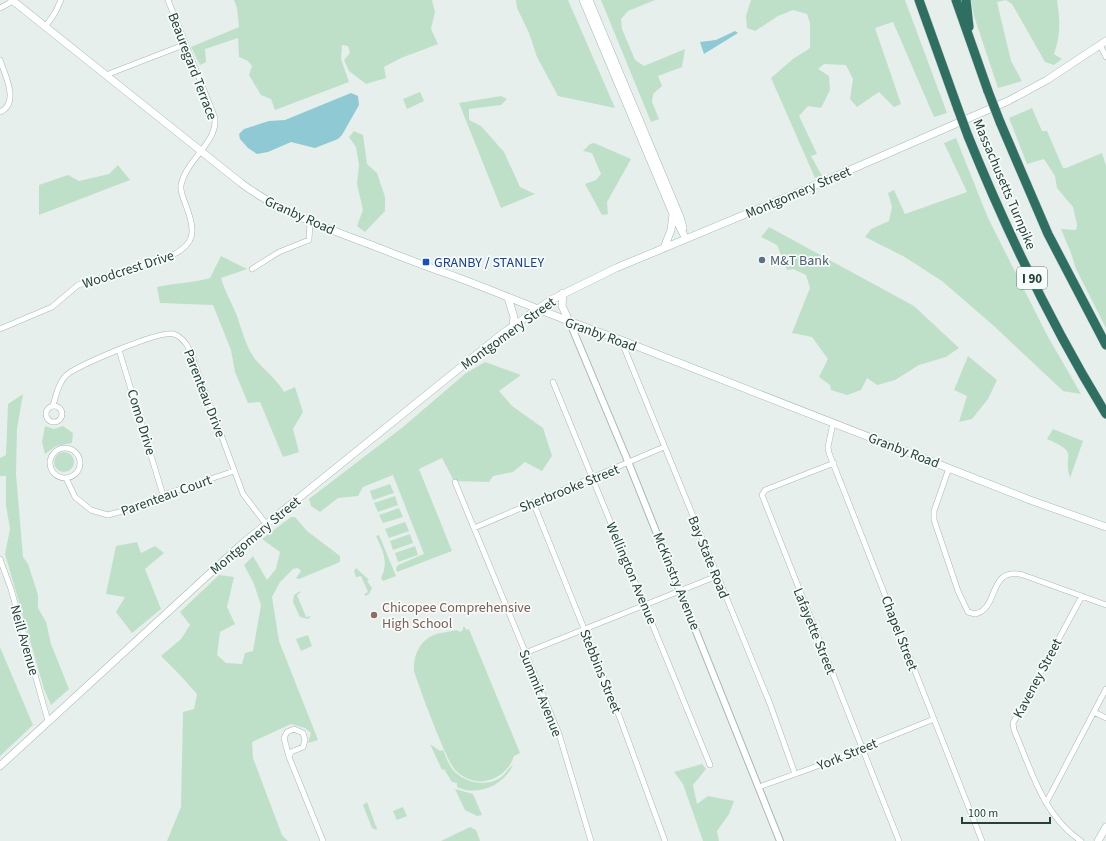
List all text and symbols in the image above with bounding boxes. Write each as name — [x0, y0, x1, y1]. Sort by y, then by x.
street label: Beauregard Terrace — [162, 10, 222, 123]
street label: Massachusetts Turnpike — [968, 116, 1041, 253]
street label: Montgomery Street — [743, 162, 854, 224]
street label: Granby Road — [261, 192, 338, 240]
street label: Woodcrest Drive — [80, 246, 177, 294]
place label: M&T Bank — [770, 251, 829, 271]
place label: GRANBY / STANLEY — [434, 253, 544, 273]
marker: M&T Bank — [757, 255, 767, 265]
marker: GRANBY / STANLEY — [421, 257, 431, 267]
road number: I 90 — [1017, 267, 1047, 289]
street label: Montgomery Street — [457, 292, 560, 375]
street label: Granby Road — [562, 313, 639, 357]
street label: Parenteau Drive — [178, 346, 230, 440]
street label: Como Drive — [122, 387, 161, 458]
street label: Granby Road — [865, 428, 942, 474]
street label: Sherbrooke Street — [516, 460, 623, 518]
street label: Parenteau Court — [118, 470, 215, 522]
street label: Montgomery Street — [206, 492, 305, 580]
street label: Bay State Road — [682, 513, 734, 602]
street label: Wellington Avenue — [601, 519, 662, 628]
street label: McKinstry Avenue — [647, 530, 705, 633]
street label: Lafayette Street — [788, 585, 841, 678]
street label: Chapel Street — [876, 593, 923, 674]
place label: Chicopee Comprehensive High School — [382, 598, 531, 634]
street label: Neill Avenue — [4, 603, 44, 678]
marker: Chicopee Comprehensive High School — [369, 610, 379, 620]
street label: Stebbins Street — [574, 626, 626, 717]
street label: Kaveney Street — [1008, 635, 1067, 722]
street label: Summit Avenue — [513, 647, 567, 740]
street label: York Street — [813, 734, 881, 776]
scale bar — [962, 799, 1050, 825]
text: 100 m — [968, 805, 998, 822]

